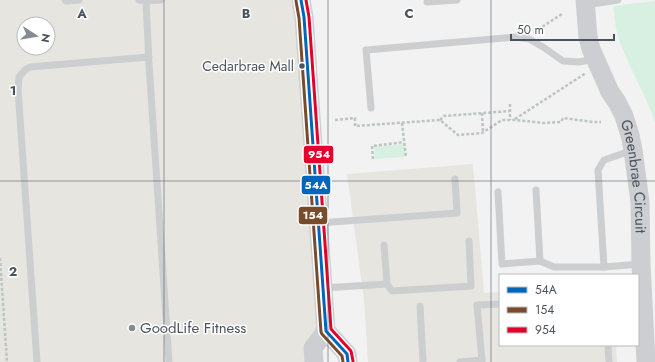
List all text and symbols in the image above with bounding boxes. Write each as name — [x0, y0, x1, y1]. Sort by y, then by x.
text: A — [76, 4, 87, 23]
text: B — [242, 4, 251, 23]
text: C — [404, 4, 414, 23]
north arrow — [16, 16, 56, 56]
scale bar — [511, 16, 614, 42]
text: 50 m — [517, 21, 544, 39]
text: N — [37, 32, 55, 44]
place label: Cedarbrae Mall — [202, 56, 294, 76]
marker: Cedarbrae Mall — [297, 61, 307, 71]
text: 1 — [10, 81, 16, 100]
street label: Greenbrae Circuit — [615, 117, 652, 234]
line badge: 954 — [303, 145, 334, 164]
text: 954 — [308, 146, 330, 162]
line badge: 54A — [301, 175, 331, 195]
text: 54A — [305, 177, 328, 193]
line badge: 154 — [298, 206, 328, 225]
text: 154 — [303, 207, 324, 223]
text: 2 — [9, 262, 17, 281]
legend — [499, 274, 639, 346]
text: 54A — [535, 281, 557, 299]
text: 154 — [535, 301, 554, 319]
place label: GoodLife Fitness — [140, 317, 246, 339]
text: 954 — [535, 321, 556, 339]
marker: GoodLife Fitness — [127, 323, 137, 333]

